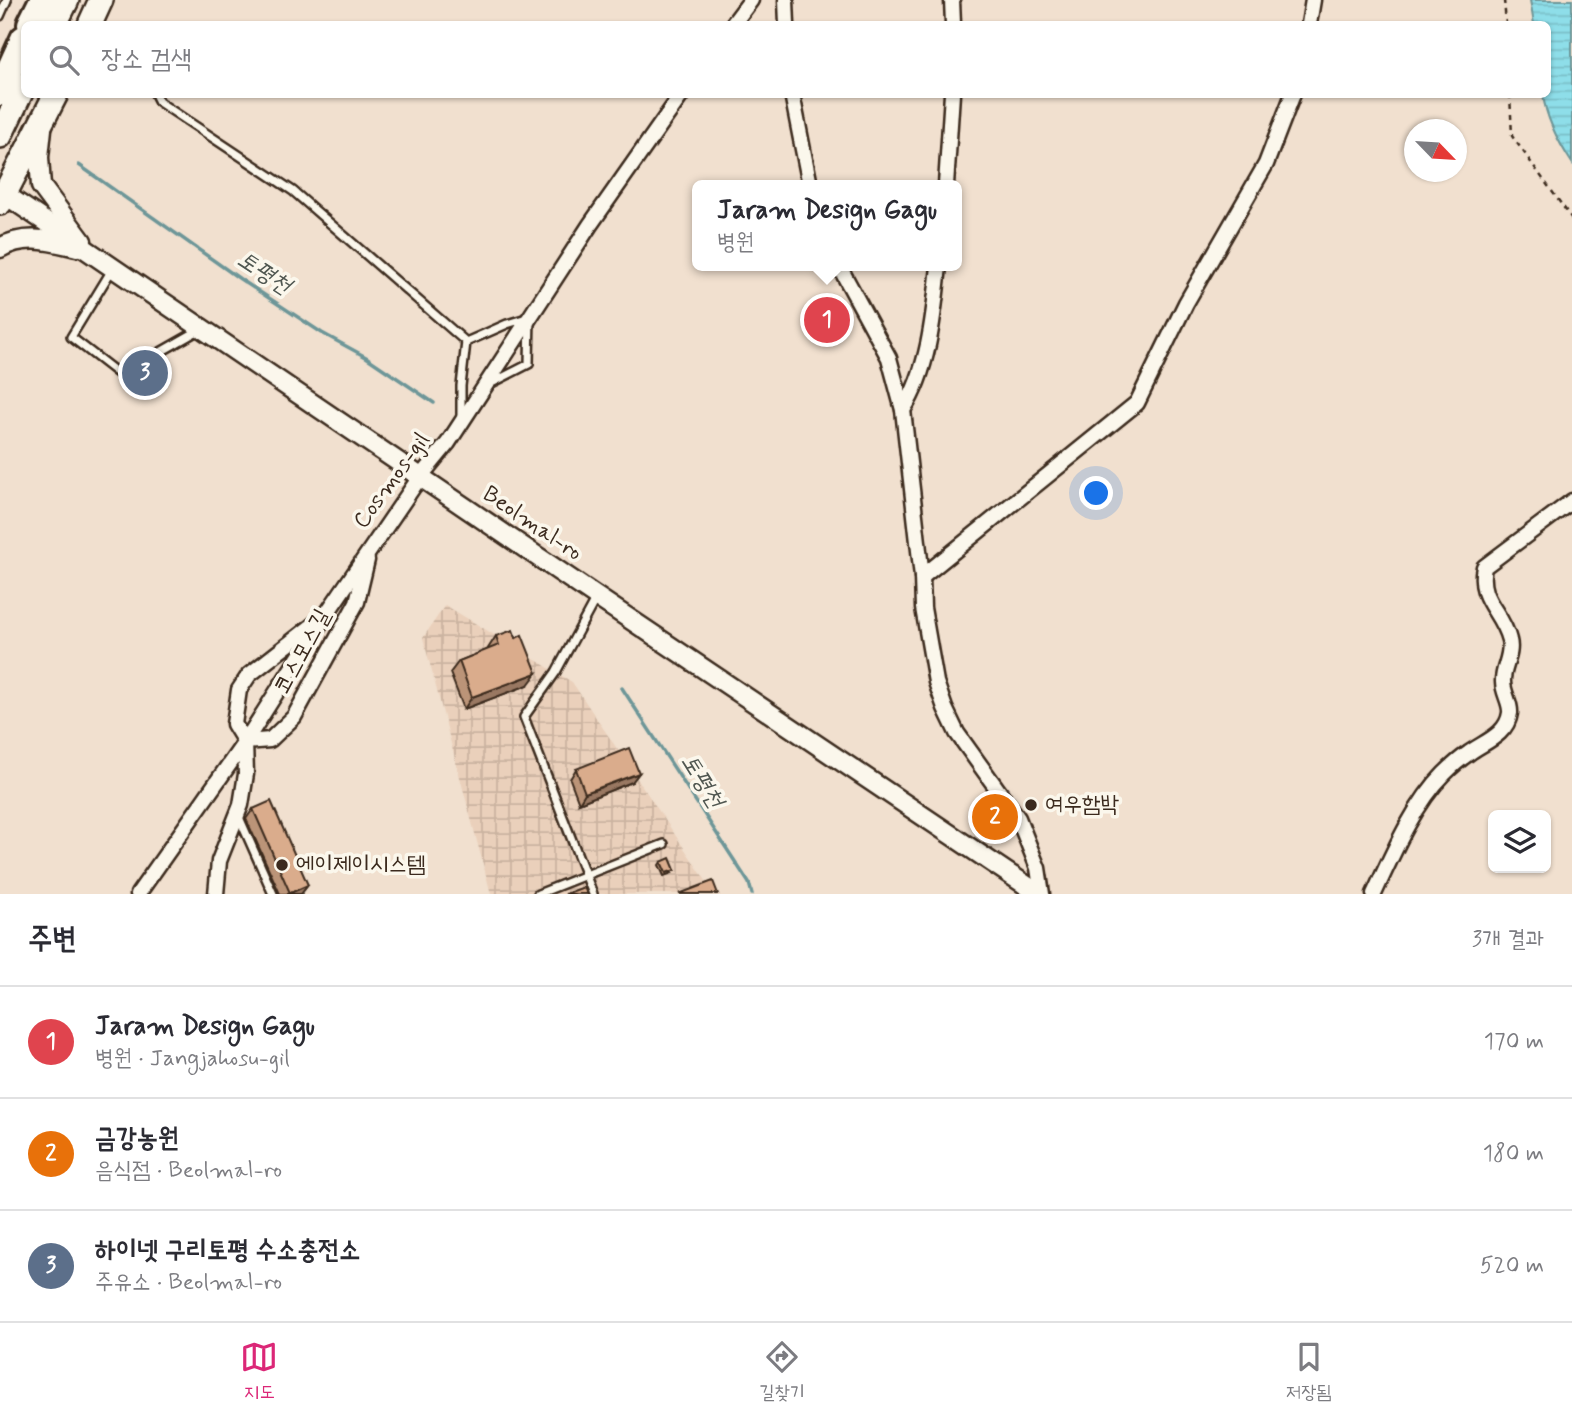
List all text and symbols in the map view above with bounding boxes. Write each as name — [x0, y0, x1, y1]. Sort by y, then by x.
search box — [21, 21, 1551, 98]
icon: search — [45, 41, 83, 79]
text: 장소 검색 — [101, 43, 192, 77]
north arrow — [1404, 119, 1467, 182]
popup — [692, 180, 962, 271]
text: Jaram Design Gagu — [717, 194, 937, 228]
text: 병원 — [717, 228, 754, 258]
water label: 토평천 — [231, 244, 299, 303]
pin: 1 — [804, 294, 850, 346]
pin: 3 — [122, 347, 168, 399]
street label: Cosmos-gil — [347, 427, 437, 535]
your location — [1079, 476, 1113, 510]
street label: Beolmal-ro — [476, 480, 588, 568]
street label: 코스모스길 — [268, 604, 338, 700]
water label: 토평천 — [674, 748, 732, 816]
place label: 여우함박 — [1045, 790, 1120, 820]
pin: 2 — [972, 791, 1018, 843]
marker: 여우함박 — [1023, 797, 1039, 813]
map controls — [1488, 810, 1551, 873]
button: layers — [1488, 810, 1551, 873]
place label: 에이제이시스템 — [296, 850, 426, 880]
marker: 에이제이시스템 — [274, 857, 290, 873]
text: 주변 — [28, 920, 76, 959]
text: 3개 결과 — [1472, 925, 1544, 955]
text: Jaram Design Gagu — [95, 1010, 315, 1044]
text: 1 — [46, 1027, 56, 1057]
text: 170 m — [1484, 1027, 1544, 1057]
text: 병원 · Jangjahosu-gil — [95, 1044, 290, 1074]
text: 금강농원 — [95, 1122, 179, 1156]
text: 2 — [45, 1139, 57, 1169]
text: 180 m — [1483, 1139, 1544, 1169]
text: 음식점 · Beolmal-ro — [95, 1156, 282, 1186]
text: 하이넷 구리토평 수소충전소 — [95, 1234, 360, 1268]
text: 3 — [46, 1251, 56, 1281]
text: 520 m — [1480, 1251, 1544, 1281]
text: 주유소 · Beolmal-ro — [95, 1268, 282, 1298]
tab: 지도 — [240, 1338, 278, 1405]
tab: 길찾기 — [759, 1338, 805, 1405]
tab: 저장됨 — [1286, 1338, 1332, 1405]

